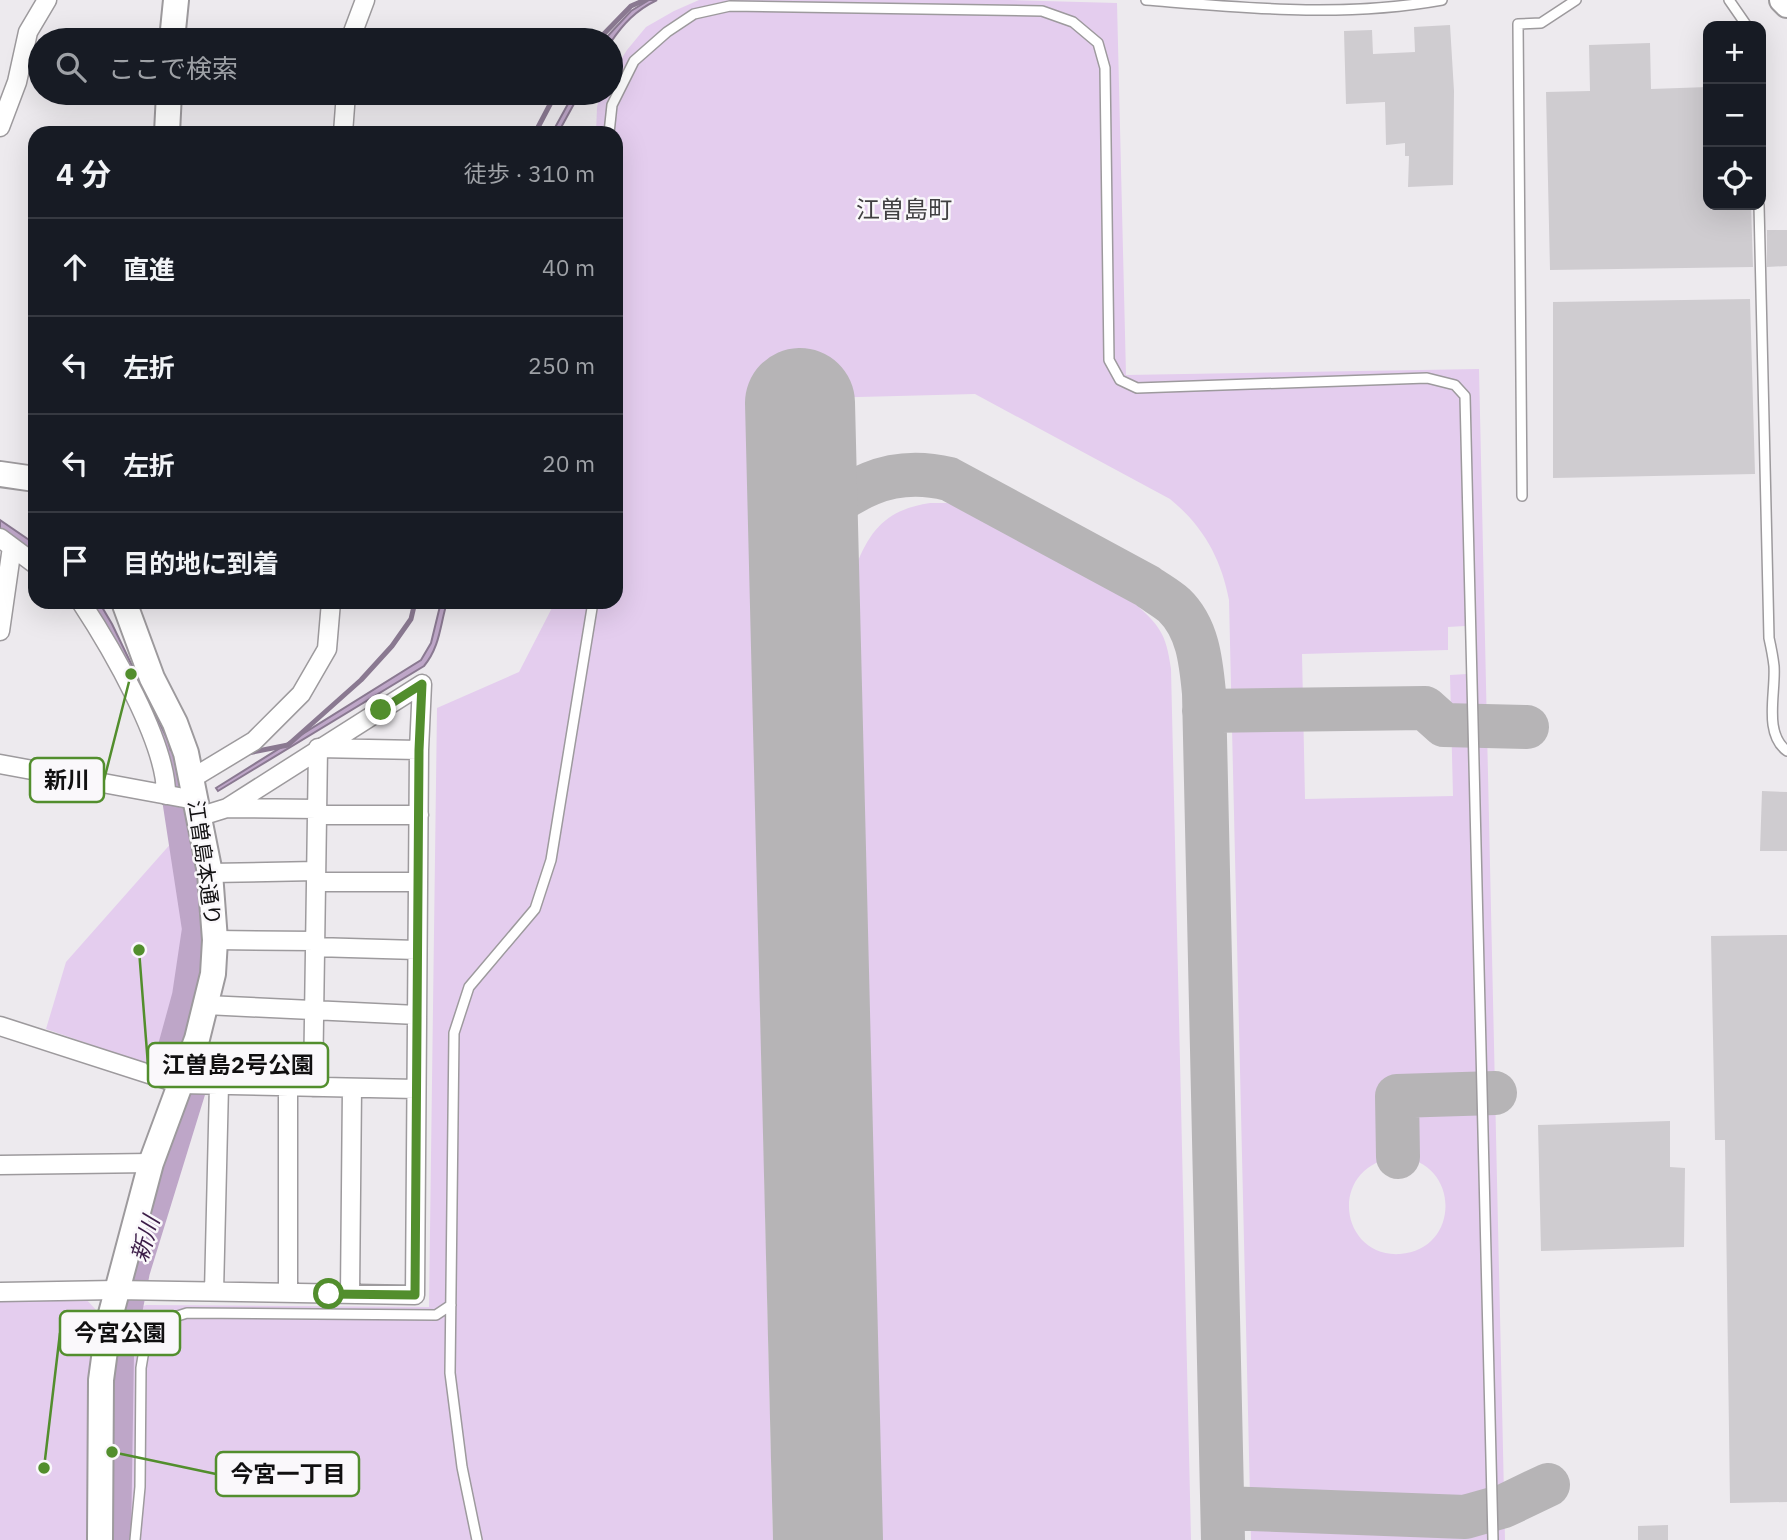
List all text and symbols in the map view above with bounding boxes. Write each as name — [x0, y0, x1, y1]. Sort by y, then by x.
map controls — [1703, 21, 1766, 210]
button: + — [1703, 21, 1766, 84]
search box — [28, 28, 623, 105]
icon: search — [52, 48, 90, 86]
text: ここで検索 — [108, 51, 238, 85]
button: − — [1703, 84, 1766, 147]
button: locate — [1703, 147, 1766, 210]
text: 4 分 — [56, 154, 111, 193]
text: 徒歩 · 310 m — [464, 158, 595, 188]
district label: 江曽島町 — [856, 193, 952, 225]
icon: ahead — [56, 248, 94, 286]
text: 直進 — [123, 252, 175, 286]
text: 40 m — [542, 252, 595, 282]
icon: left — [56, 346, 94, 384]
text: 左折 — [123, 350, 175, 384]
text: 250 m — [528, 350, 595, 380]
icon: left — [56, 444, 94, 482]
text: 左折 — [123, 448, 175, 482]
text: 20 m — [542, 448, 595, 478]
icon: arrive — [56, 542, 94, 580]
text: 目的地に到着 — [123, 546, 279, 580]
route end — [365, 694, 396, 725]
callout: 新川 — [30, 758, 104, 802]
text: 新川 — [44, 764, 90, 794]
street label: 江曽島本通り — [182, 799, 228, 927]
callout: 江曽島2号公園 — [148, 1043, 328, 1087]
text: 江曽島2号公園 — [162, 1049, 314, 1079]
water label: 新川 — [123, 1209, 166, 1265]
route start — [313, 1278, 344, 1309]
callout: 今宮公園 — [60, 1311, 180, 1355]
text: 今宮公園 — [74, 1317, 166, 1347]
callout: 今宮一丁目 — [216, 1452, 359, 1496]
text: 今宮一丁目 — [231, 1458, 346, 1488]

